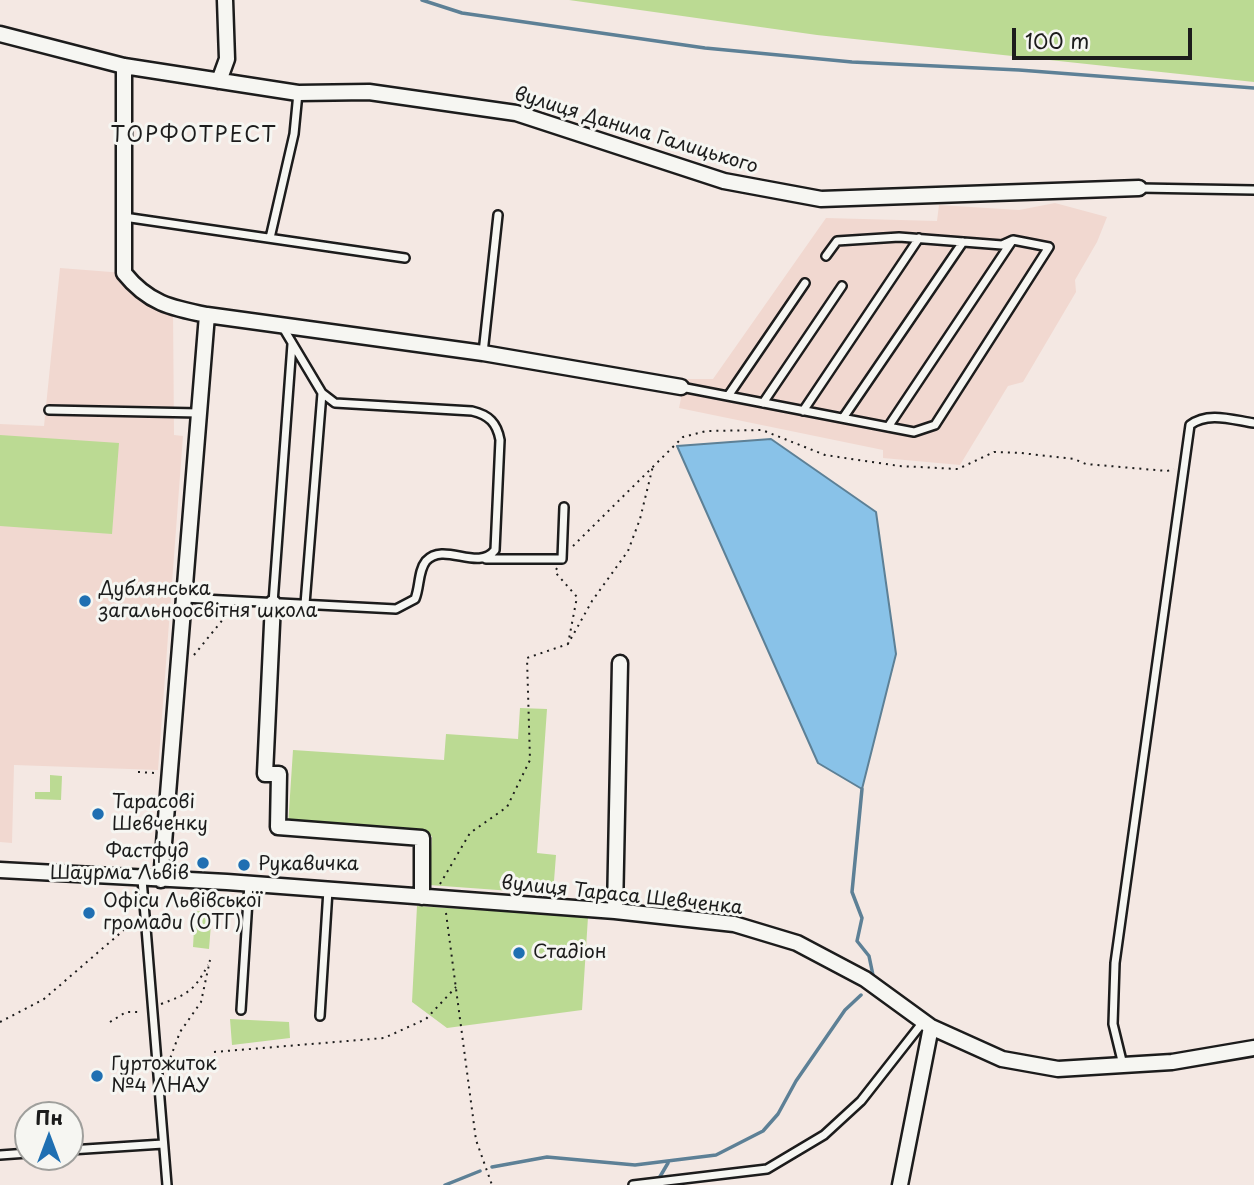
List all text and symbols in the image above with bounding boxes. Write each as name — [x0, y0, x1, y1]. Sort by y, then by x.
scale bar — [1016, 14, 1196, 58]
text: 100 m — [1025, 24, 1089, 56]
street label: вулиця Данила Галицького — [511, 83, 761, 179]
district label: ТОРФОТРЕСТ — [112, 123, 276, 149]
place label: Дублянська загальноосвітня школа — [99, 579, 317, 623]
marker: Дублянська загальноосвітня школа — [77, 593, 93, 609]
place label: Тарасові Шевченку — [112, 792, 208, 836]
marker: Тарасові Шевченку — [90, 806, 106, 822]
place label: Фастфуд Шаурма Львів — [50, 841, 189, 885]
place label: Рукавичка — [258, 854, 359, 876]
marker: Фастфуд Шаурма Львів — [195, 855, 211, 871]
marker: Рукавичка — [236, 857, 252, 873]
street label: вулиця Тараса Шевченка — [500, 872, 744, 920]
place label: Офіси Львівської громади (ОТГ) — [103, 891, 262, 935]
marker: Офіси Львівської громади (ОТГ) — [81, 905, 97, 921]
place label: Стадіон — [533, 942, 607, 964]
marker: Стадіон — [511, 945, 527, 961]
place label: Гуртожиток №4 ЛНАУ — [111, 1054, 217, 1098]
marker: Гуртожиток №4 ЛНАУ — [89, 1068, 105, 1084]
north arrow — [14, 1101, 84, 1171]
text: Пн — [35, 1103, 63, 1131]

